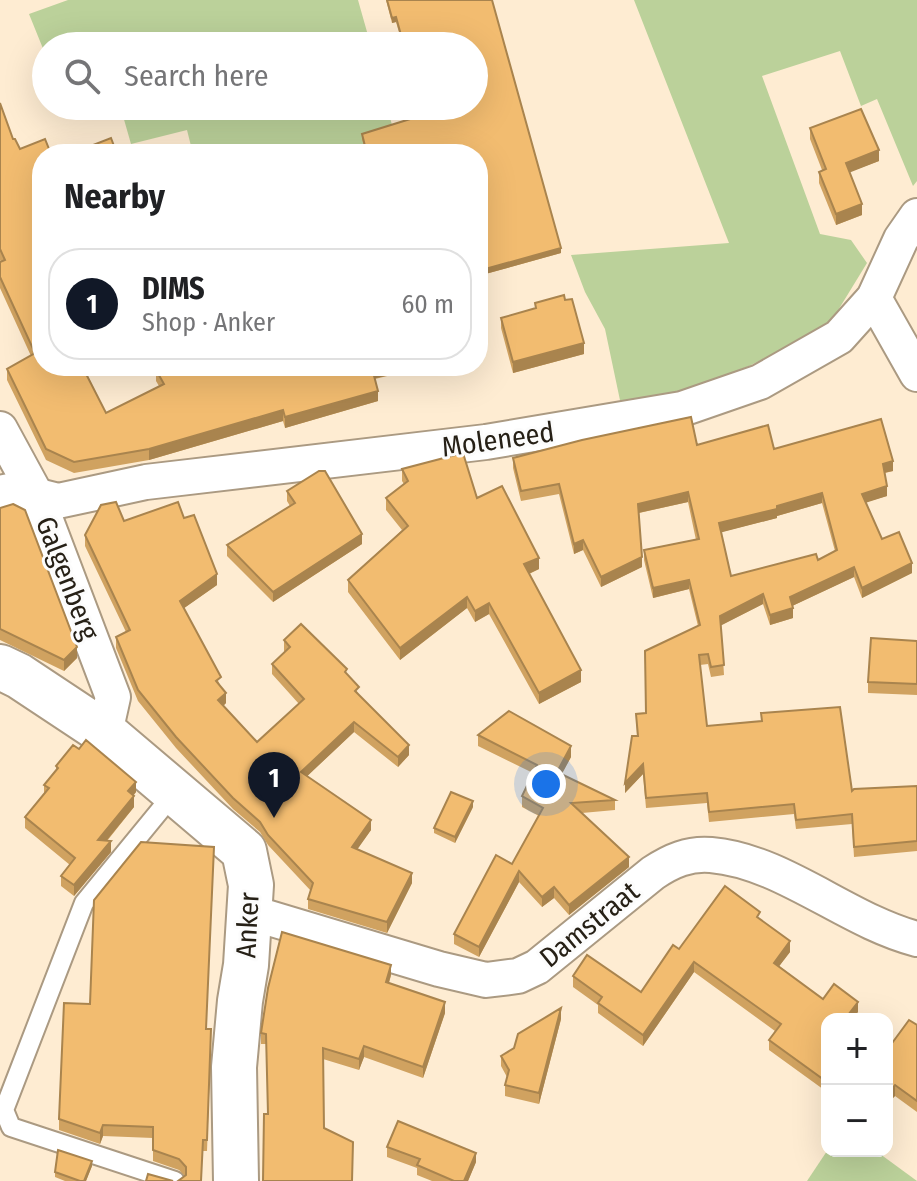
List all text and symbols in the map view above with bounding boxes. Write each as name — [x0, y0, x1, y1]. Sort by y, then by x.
search box — [32, 32, 488, 120]
icon: search — [60, 54, 104, 98]
text: Search here — [124, 58, 269, 94]
text: Nearby — [64, 176, 165, 217]
text: DIMS — [142, 271, 205, 307]
text: 1 — [87, 289, 98, 320]
text: 60 m — [401, 289, 454, 320]
text: Shop · Anker — [142, 307, 275, 338]
street label: Moleneed — [440, 415, 556, 464]
street label: Galgenberg — [29, 512, 106, 645]
pin: 1 — [248, 752, 300, 818]
your location — [526, 764, 566, 804]
street label: Damstraat — [533, 874, 646, 974]
street label: Anker — [229, 891, 266, 959]
map controls — [821, 1013, 893, 1157]
button: + — [821, 1013, 893, 1085]
button: − — [821, 1085, 893, 1157]

